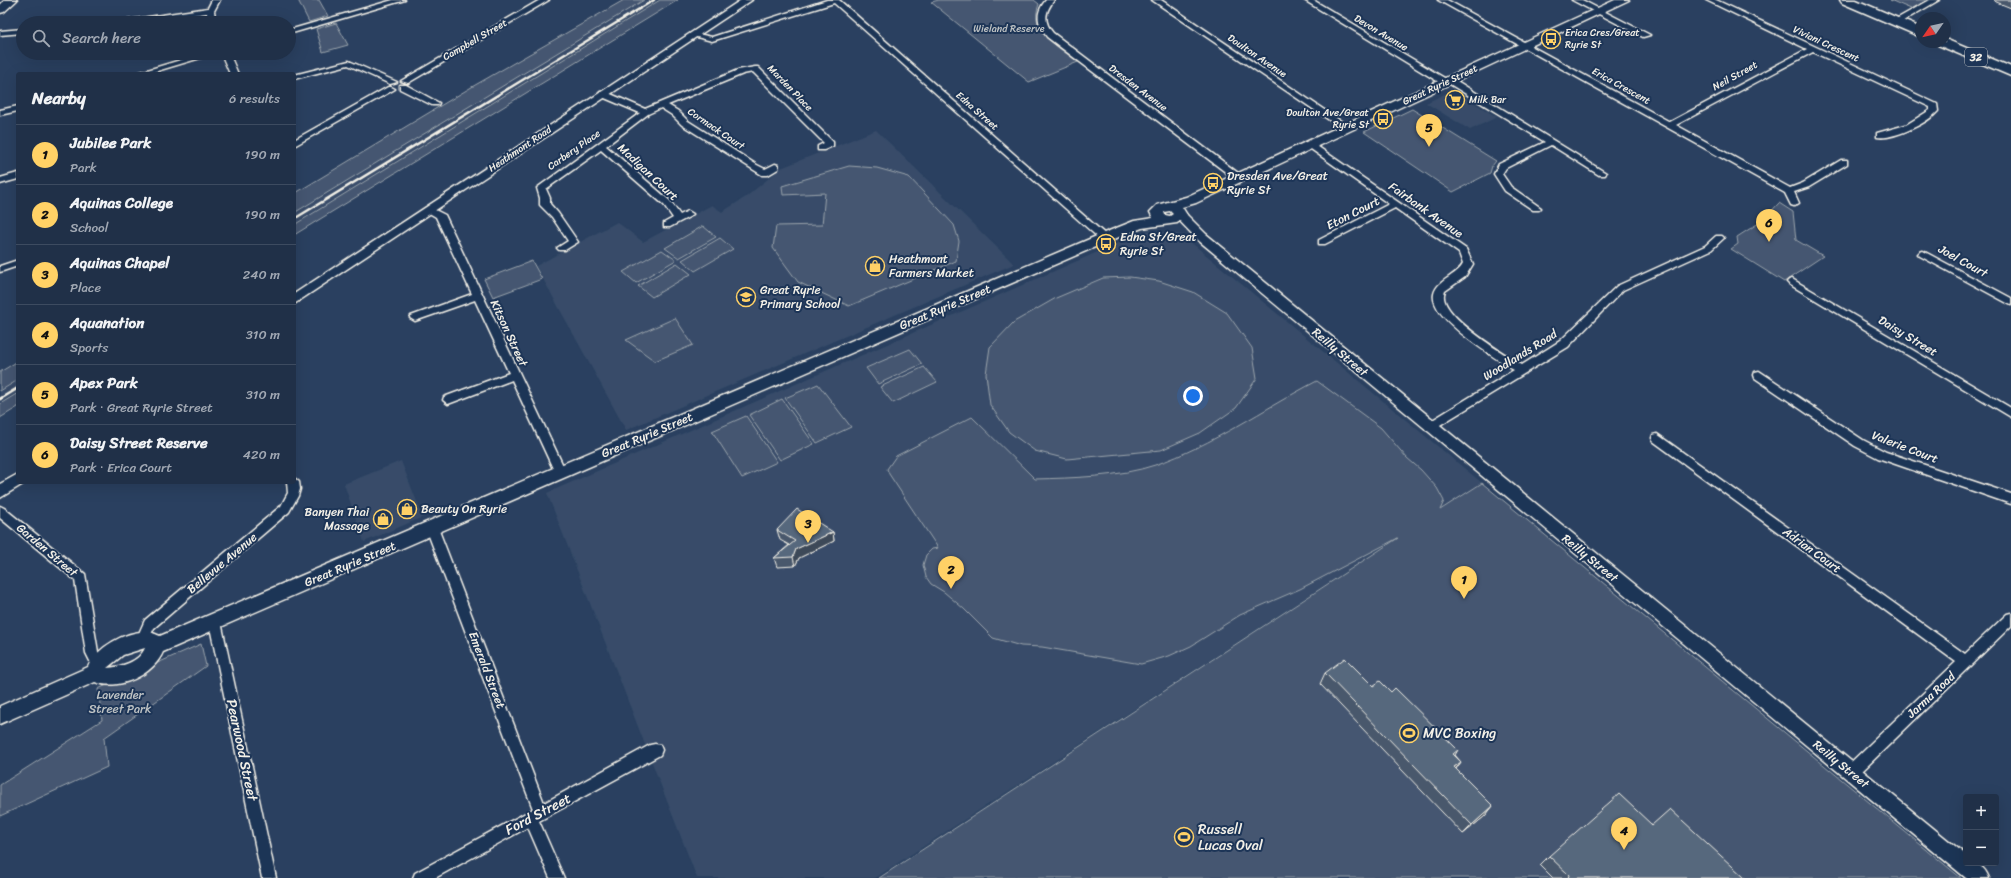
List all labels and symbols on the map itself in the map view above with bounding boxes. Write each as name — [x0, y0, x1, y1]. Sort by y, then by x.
street label: Devon Avenue — [1350, 10, 1412, 56]
north arrow — [1915, 12, 1951, 48]
street label: Campbell Street — [439, 14, 511, 66]
park label: Wieland Reserve — [973, 20, 1045, 38]
street label: Viviani Crescent — [1790, 21, 1863, 68]
place label: Erica Cres/Great Ryrie St — [1565, 24, 1640, 54]
bus stop icon: Erica Cres/Great Ryrie St — [1540, 28, 1562, 50]
street label: Doulton Avenue — [1224, 29, 1291, 83]
road number: 32 — [1965, 48, 1987, 66]
street label: Neil Street — [1709, 56, 1761, 96]
street label: Great Ryrie Street — [1399, 59, 1481, 110]
street label: Marden Place — [763, 60, 817, 116]
street label: Dresden Avenue — [1105, 60, 1171, 116]
street label: Erica Crescent — [1588, 62, 1654, 110]
street label: Edna Street — [951, 87, 1003, 135]
supermarket icon: Milk Bar — [1444, 89, 1466, 111]
place label: Milk Bar — [1469, 91, 1507, 109]
street label: Cormack Court — [684, 103, 749, 155]
place label: Doulton Ave/Great Ryrie St — [1286, 104, 1370, 134]
bus stop icon: Doulton Ave/Great Ryrie St — [1372, 108, 1394, 130]
pin: 5 — [1416, 114, 1442, 147]
street label: Heathmont Road — [485, 121, 556, 177]
street label: Carbery Place — [544, 125, 604, 175]
street label: Madigan Court — [612, 138, 684, 206]
place label: Dresden Ave/Great Ryrie St — [1227, 165, 1328, 201]
bus stop icon: Dresden Ave/Great Ryrie St — [1202, 172, 1224, 194]
street label: Fairbank Avenue — [1384, 176, 1468, 244]
street label: Eton Court — [1322, 190, 1384, 236]
pin: 6 — [1756, 209, 1782, 242]
place label: Edna St/Great Ryrie St — [1120, 226, 1197, 262]
bus stop icon: Edna St/Great Ryrie St — [1095, 233, 1117, 255]
street label: Joel Court — [1933, 238, 1993, 284]
place label: Heathmont Farmers Market — [889, 248, 974, 284]
shop icon: Heathmont Farmers Market — [864, 255, 886, 277]
street label: Great Ryrie Street — [896, 278, 994, 336]
place label: Great Ryrie Primary School — [760, 279, 841, 315]
school or university icon: Great Ryrie Primary School — [735, 286, 757, 308]
street label: Kitson Street — [484, 296, 535, 371]
street label: Daisy Street — [1874, 310, 1942, 362]
street label: Reilly Street — [1307, 322, 1374, 383]
street label: Woodlands Road — [1478, 323, 1562, 387]
your location — [1183, 386, 1203, 406]
street label: Great Ryrie Street — [598, 406, 696, 464]
street label: Valerie Court — [1869, 424, 1941, 470]
shop icon: Beauty On Ryrie — [396, 498, 418, 520]
place label: Beauty On Ryrie — [421, 498, 507, 520]
place label: Banyen Thai Massage — [305, 501, 370, 537]
shop icon: Banyen Thai Massage — [372, 508, 394, 530]
pin: 3 — [795, 510, 821, 543]
street label: Garden Street — [11, 517, 84, 583]
street label: Adrian Court — [1777, 520, 1846, 579]
street label: Bellevue Avenue — [182, 527, 262, 599]
street label: Reilly Street — [1557, 528, 1624, 589]
street label: Great Ryrie Street — [301, 535, 399, 593]
pin: 2 — [938, 556, 964, 589]
pin: 1 — [1451, 566, 1477, 599]
street label: Emerald Street — [462, 628, 512, 712]
street label: Jarma Road — [1901, 666, 1961, 724]
park label: Lavender Street Park — [89, 684, 152, 720]
street label: Pearwood Street — [219, 697, 265, 805]
place label: MVC Boxing — [1423, 721, 1496, 746]
sports icon: MVC Boxing — [1398, 722, 1420, 744]
street label: Reilly Street — [1808, 734, 1875, 795]
street label: Ford Street — [500, 786, 576, 842]
place label: Russell Lucas Oval — [1198, 817, 1264, 858]
pin: 4 — [1611, 817, 1637, 850]
sports icon: Russell Lucas Oval — [1173, 826, 1195, 848]

